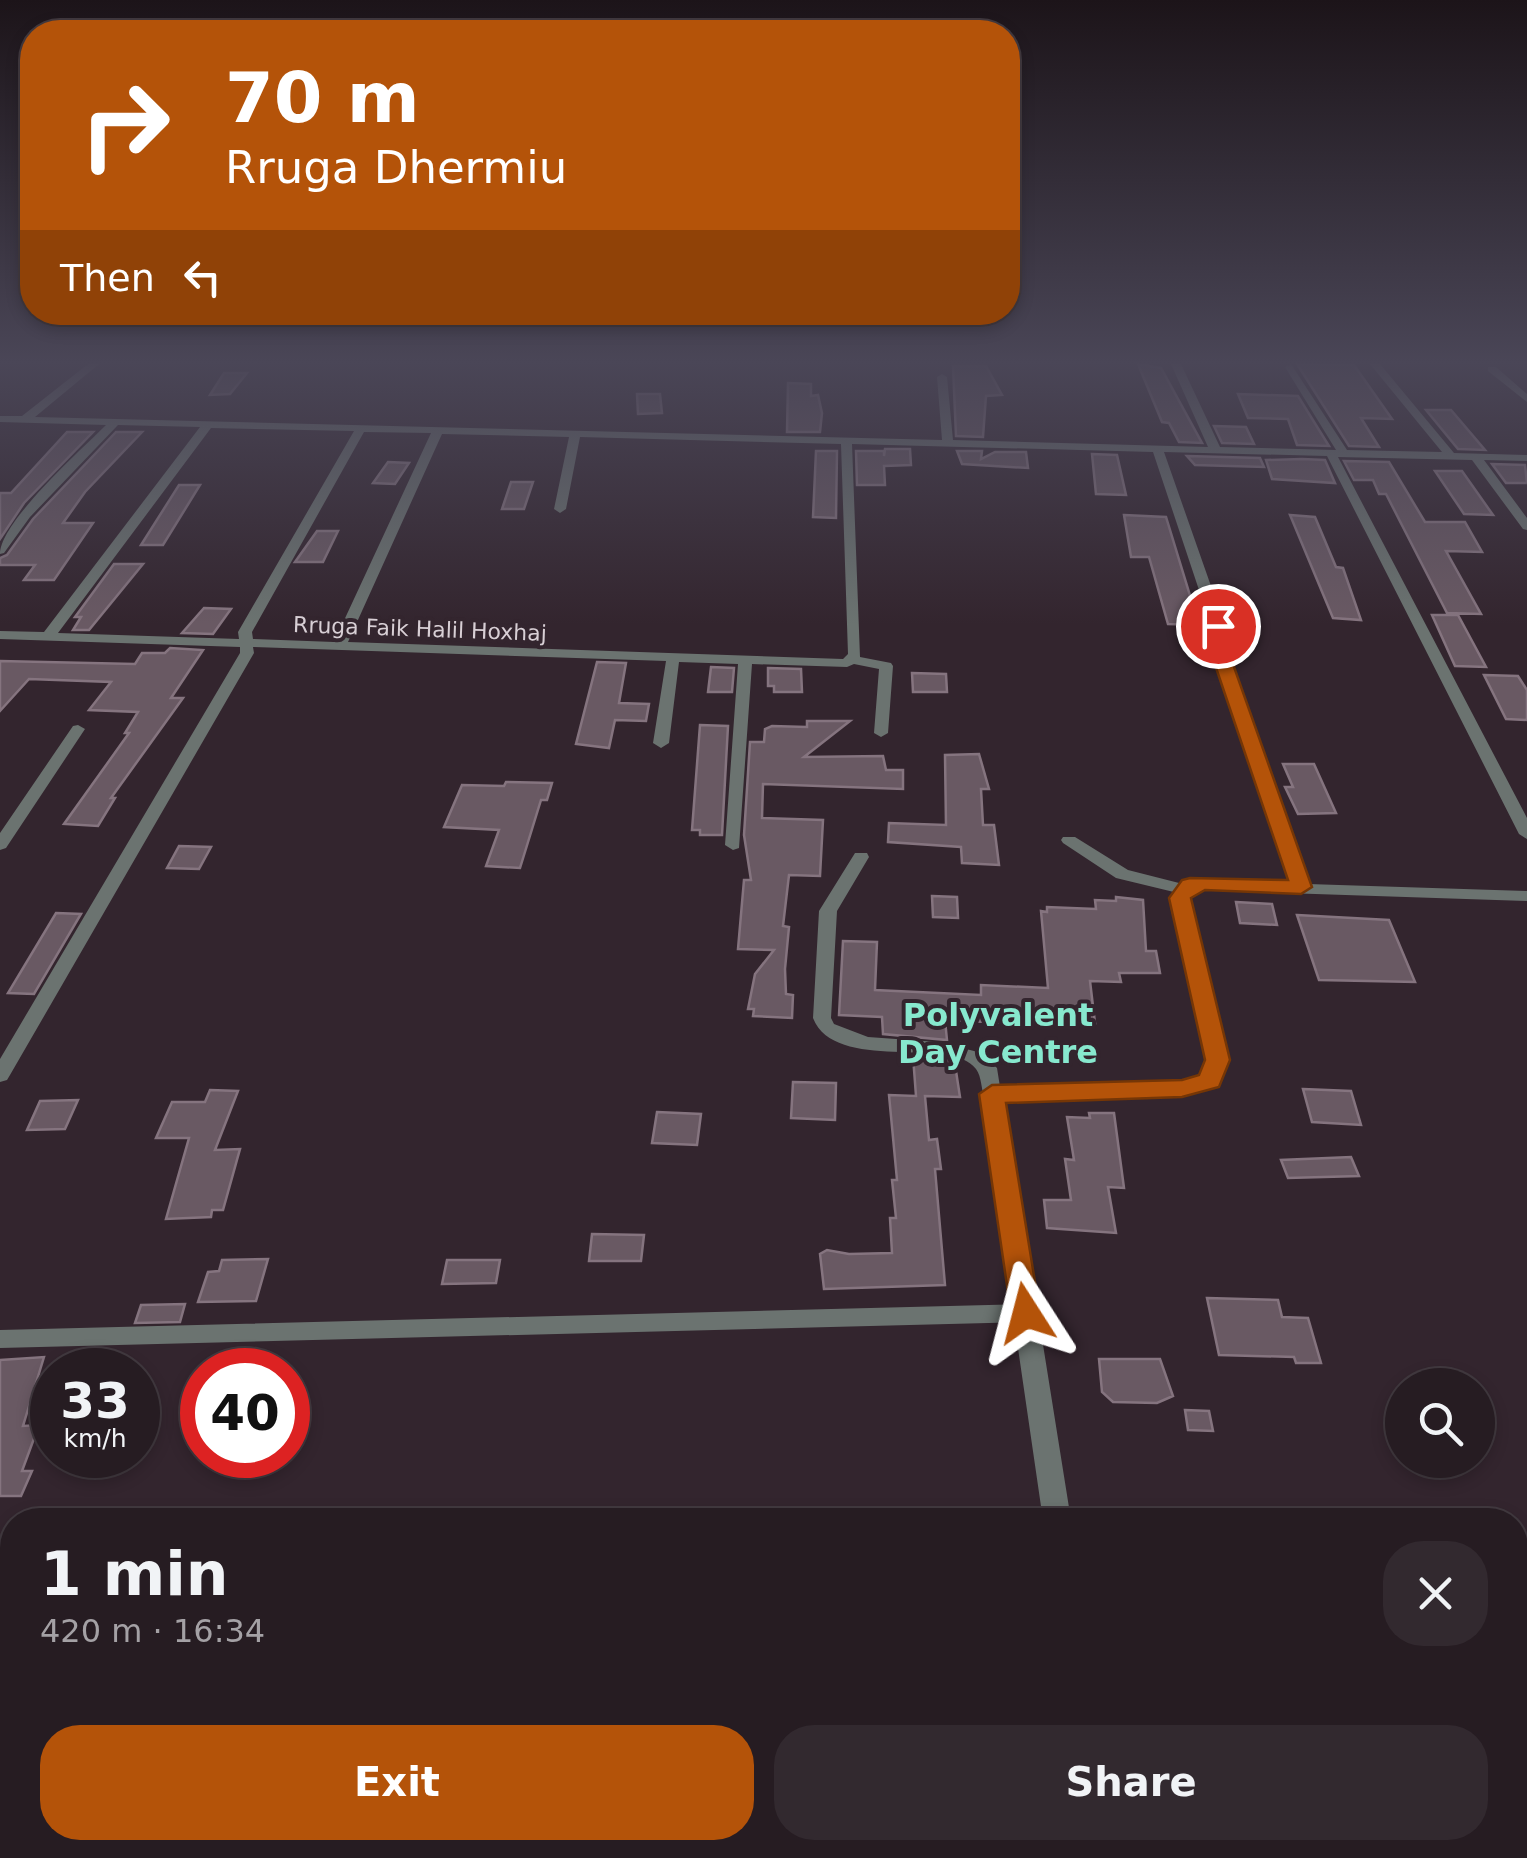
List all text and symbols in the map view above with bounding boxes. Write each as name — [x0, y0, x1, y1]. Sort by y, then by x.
text: 70 m — [225, 57, 420, 139]
icon: right — [60, 60, 190, 190]
text: Rruga Dhermiu — [225, 141, 567, 194]
icon: left — [175, 250, 230, 305]
text: Then — [60, 256, 155, 300]
pin — [1176, 584, 1261, 669]
icon: arrive — [1191, 599, 1246, 654]
street label: Rruga Faik Halil Hoxhaj — [293, 612, 547, 646]
district label: Polyvalent Day Centre — [898, 996, 1098, 1071]
position arrow — [974, 1261, 1078, 1365]
speed limit sign: 40 — [180, 1348, 310, 1478]
map controls — [1385, 1368, 1495, 1478]
button: search — [1385, 1368, 1495, 1478]
text: 33 — [60, 1372, 130, 1430]
text: km/h — [63, 1424, 127, 1453]
text: 1 min — [40, 1539, 228, 1609]
button: close — [1383, 1541, 1488, 1646]
text: 420 m · 16:34 — [40, 1612, 265, 1650]
button: Exit — [40, 1725, 754, 1840]
button: Share — [774, 1725, 1488, 1840]

